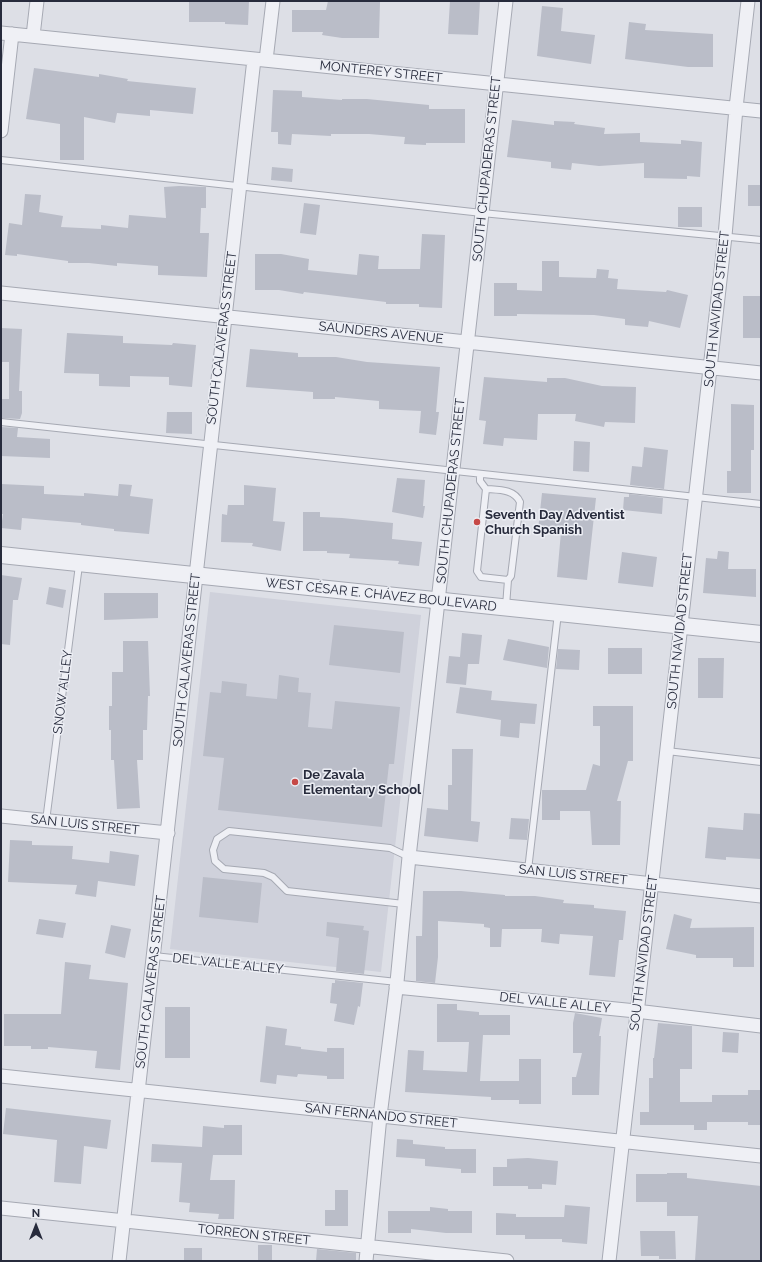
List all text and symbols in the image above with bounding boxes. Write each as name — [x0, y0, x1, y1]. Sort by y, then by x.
street label: MONTEREY STREET — [319, 58, 443, 86]
street label: SOUTH CHUPADERAS STREET — [469, 75, 505, 263]
street label: SOUTH NAVIDAD STREET — [701, 230, 733, 388]
street label: SOUTH CALAVERAS STREET — [204, 250, 240, 426]
street label: SAUNDERS AVENUE — [318, 319, 444, 347]
street label: SOUTH CHUPADERAS STREET — [433, 397, 469, 585]
place label: Seventh Day Adventist Church Spanish — [485, 507, 625, 538]
marker: Seventh Day Adventist Church Spanish — [472, 517, 482, 527]
street label: SOUTH NAVIDAD STREET — [664, 552, 696, 710]
street label: SOUTH CALAVERAS STREET — [170, 572, 204, 748]
street label: WEST CÉSAR E. CHÁVEZ BOULEVARD — [265, 575, 497, 615]
street label: SNOW ALLEY — [50, 649, 76, 735]
place label: De Zavala Elementary School — [303, 767, 421, 798]
marker: De Zavala Elementary School — [290, 777, 300, 787]
street label: SAN LUIS STREET — [30, 812, 140, 838]
street label: SAN LUIS STREET — [518, 862, 628, 888]
street label: SOUTH NAVIDAD STREET — [627, 874, 661, 1032]
street label: SOUTH CALAVERAS STREET — [133, 894, 169, 1070]
street label: DEL VALLE ALLEY — [172, 950, 284, 978]
street label: DEL VALLE ALLEY — [499, 989, 611, 1017]
street label: SAN FERNANDO STREET — [304, 1100, 458, 1132]
north arrow — [16, 1206, 56, 1246]
text: N — [32, 1207, 40, 1220]
street label: TORREON STREET — [197, 1221, 311, 1249]

